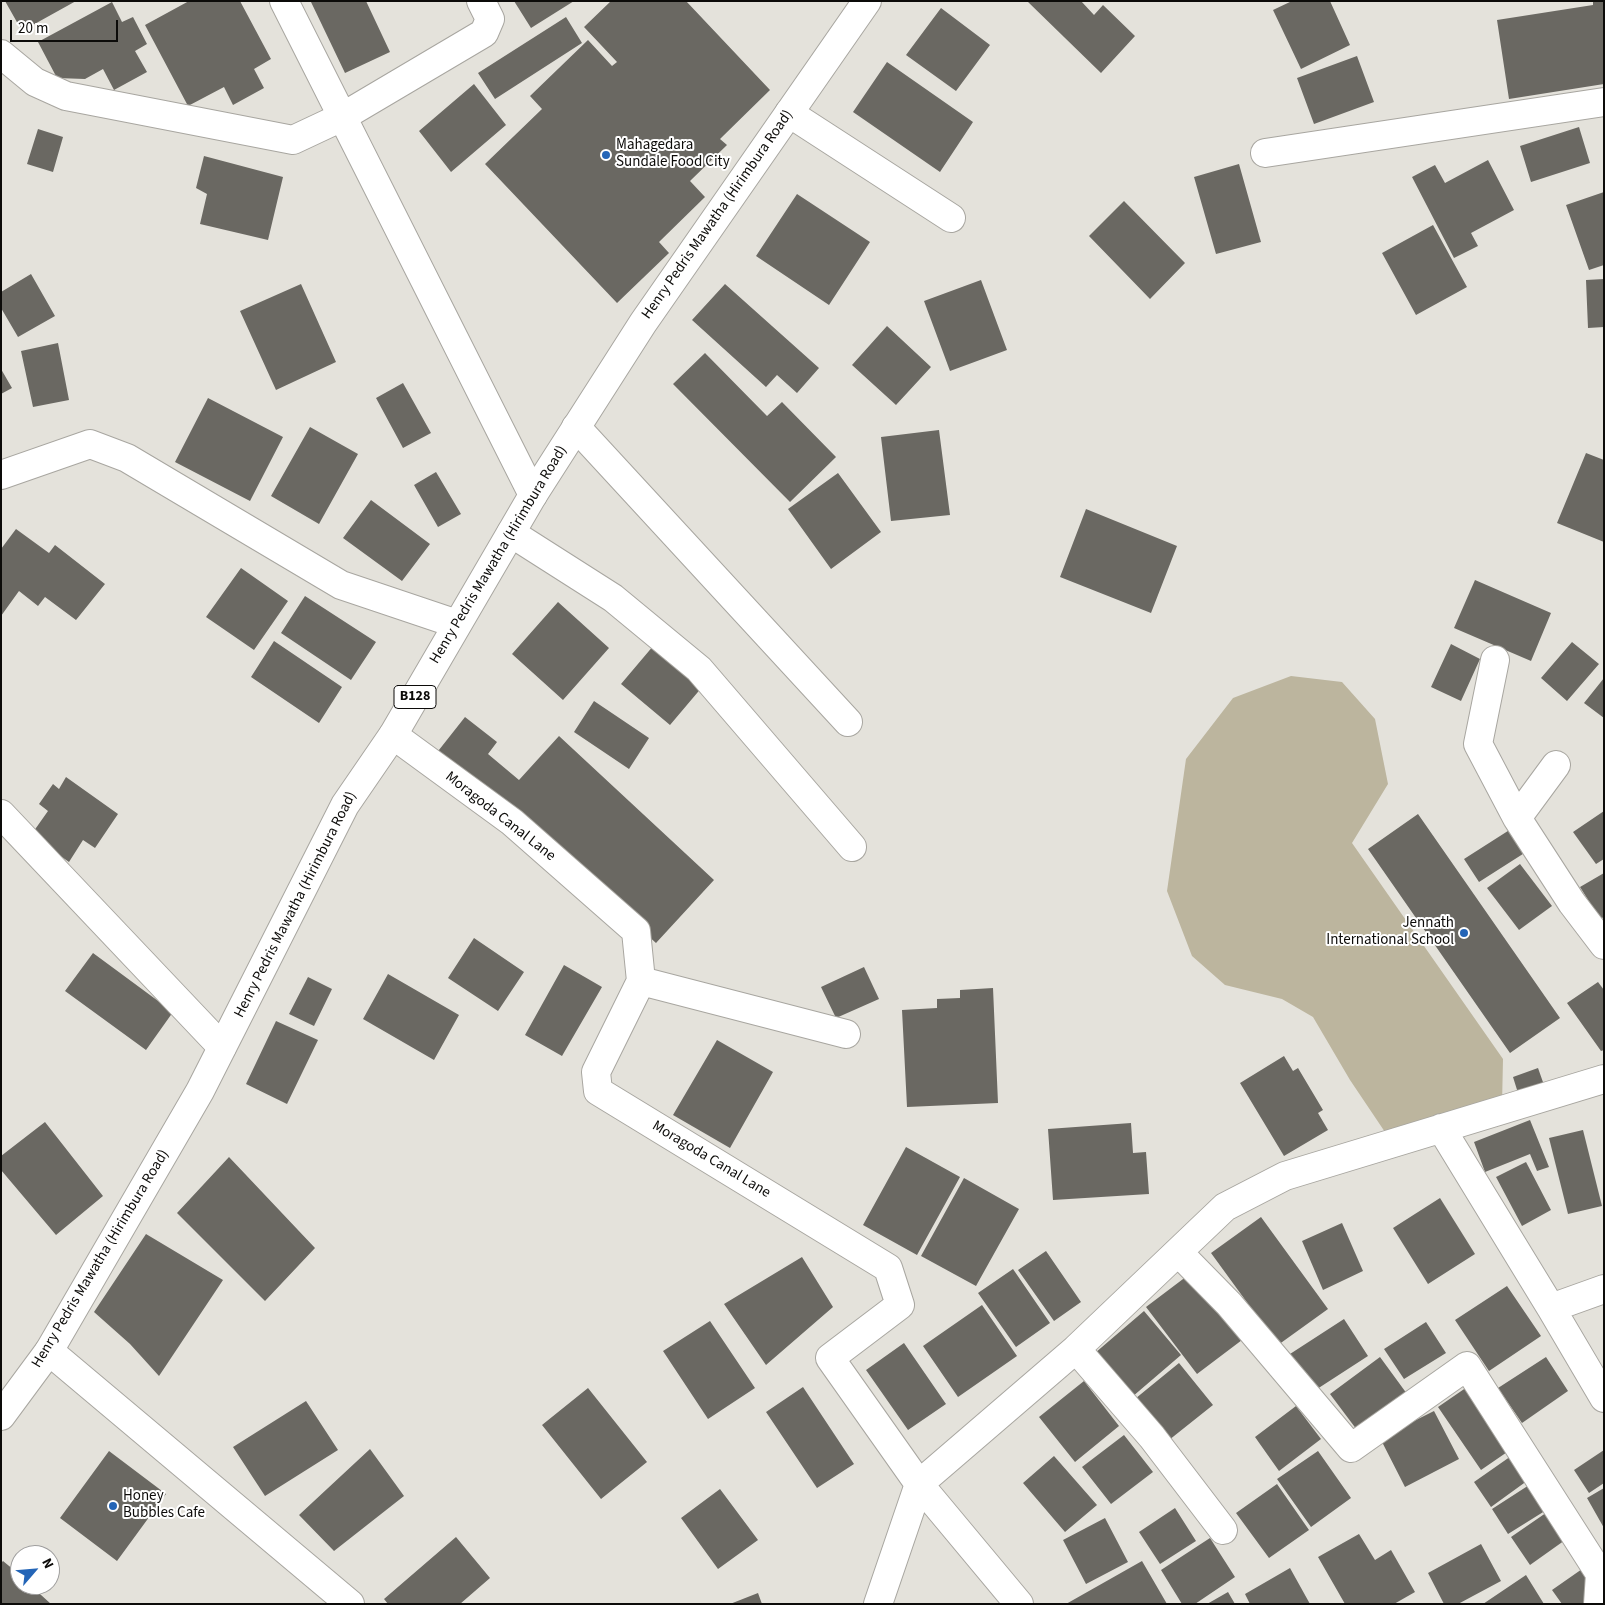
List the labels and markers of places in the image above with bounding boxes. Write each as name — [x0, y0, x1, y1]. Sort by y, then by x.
place label: Mahagedara Sundale Food City — [616, 137, 730, 172]
marker: Mahagedara Sundale Food City — [600, 149, 612, 161]
place label: Jennath International School — [1326, 915, 1454, 950]
marker: Jennath International School — [1458, 927, 1470, 939]
place label: Honey Bubbles Cafe — [123, 1488, 205, 1523]
marker: Honey Bubbles Cafe — [107, 1500, 119, 1512]

